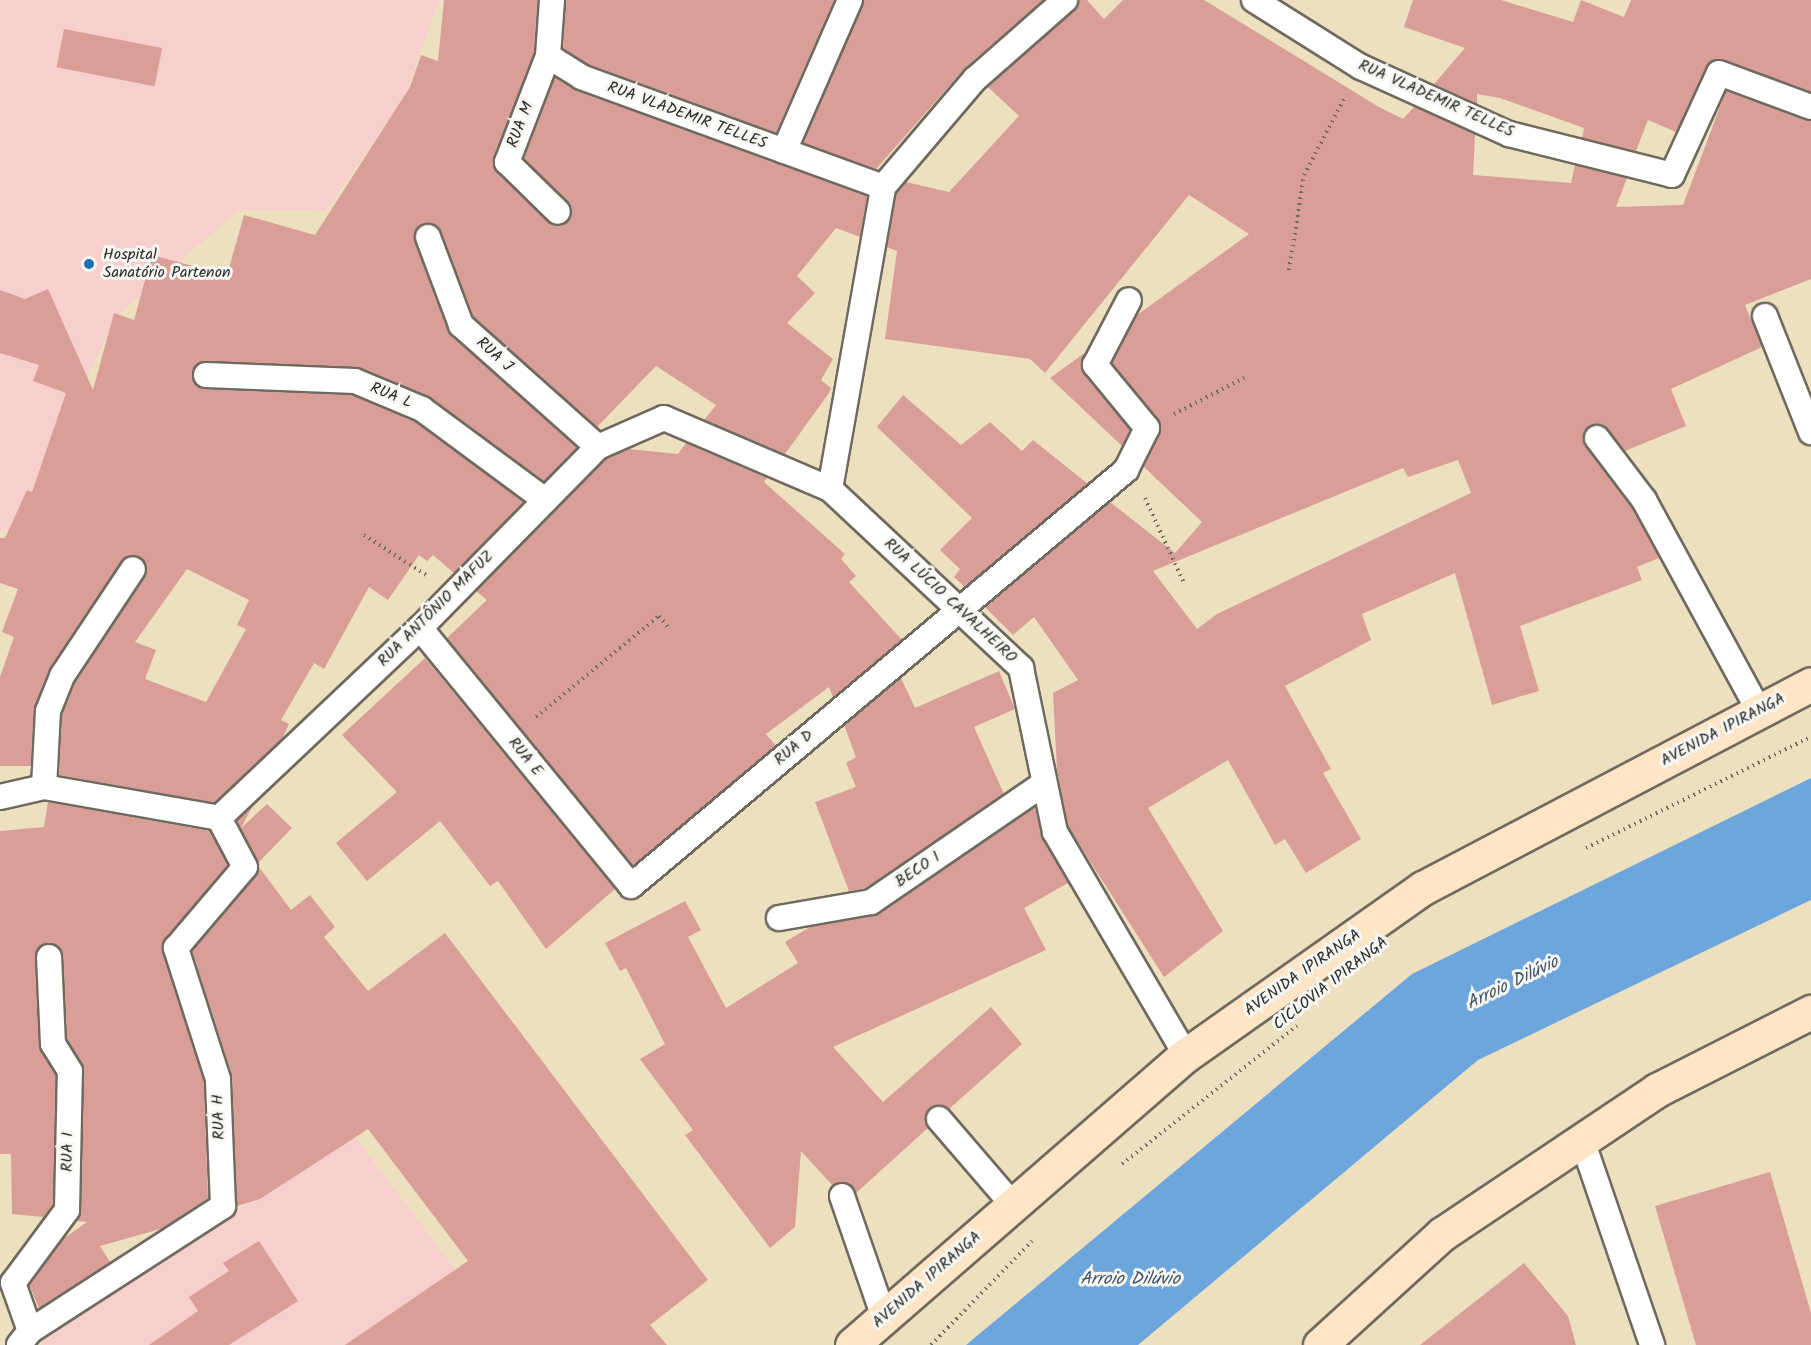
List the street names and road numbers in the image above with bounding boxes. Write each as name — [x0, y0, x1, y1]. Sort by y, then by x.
street label: RUA VLADEMIR TELLES — [1355, 56, 1517, 142]
street label: RUA VLADEMIR TELLES — [605, 78, 769, 154]
street label: RUA M — [503, 99, 539, 151]
street label: RUA J — [472, 334, 516, 376]
street label: RUA L — [367, 379, 415, 413]
street label: RUA LÚCIO CAVALHEIRO — [880, 534, 1020, 668]
street label: RUA ANTÔNIO MAFUZ — [374, 547, 498, 671]
street label: AVENIDA IPIRANGA — [1658, 689, 1788, 771]
street label: RUA D — [770, 726, 818, 770]
street label: RUA E — [504, 734, 546, 780]
street label: BECO 1 — [892, 848, 944, 892]
street label: AVENIDA IPIRANGA — [1241, 926, 1365, 1020]
street label: CICLOVIA IPIRANGA — [1270, 933, 1392, 1035]
street label: RUA H — [209, 1094, 229, 1140]
street label: RUA I — [58, 1132, 78, 1172]
street label: AVENIDA IPIRANGA — [869, 1228, 985, 1332]

